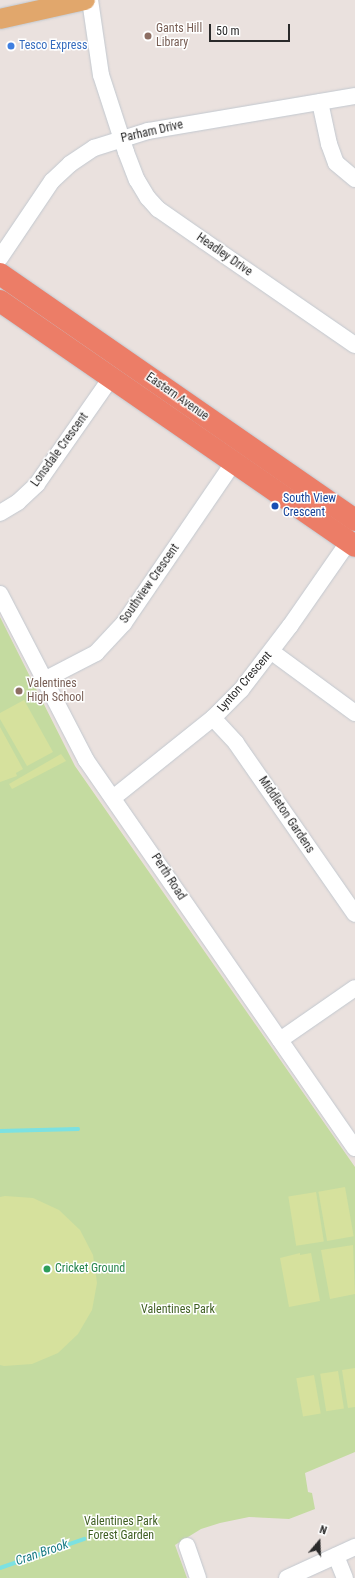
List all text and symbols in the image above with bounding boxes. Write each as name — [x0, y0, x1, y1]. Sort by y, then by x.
scale bar — [211, 16, 292, 42]
place label: Gants Hill Library — [156, 22, 202, 50]
text: 50 m — [216, 24, 240, 38]
marker: Gants Hill Library — [143, 31, 153, 41]
place label: Tesco Express — [19, 39, 87, 53]
marker: Tesco Express — [6, 41, 16, 51]
street label: Parham Drive — [120, 118, 184, 146]
street label: Headley Drive — [193, 231, 255, 279]
street label: Eastern Avenue — [143, 370, 211, 424]
street label: Lonsdale Crescent — [28, 410, 92, 490]
place label: South View Crescent — [283, 492, 336, 520]
marker: South View Crescent — [270, 501, 280, 511]
street label: Southview Crescent — [117, 542, 183, 626]
street label: Lynton Crescent — [215, 649, 275, 715]
place label: Valentines High School — [27, 677, 84, 705]
marker: Valentines High School — [14, 686, 24, 696]
street label: Middleton Gardens — [255, 774, 317, 856]
street label: Perth Road — [148, 851, 188, 903]
place label: Cricket Ground — [55, 1262, 125, 1276]
marker: Cricket Ground — [42, 1264, 52, 1274]
park label: Valentines Park — [141, 1303, 215, 1317]
park label: Valentines Park Forest Garden — [84, 1515, 158, 1543]
north arrow — [299, 1522, 339, 1562]
text: N — [318, 1523, 328, 1537]
water label: Cran Brook — [14, 1537, 70, 1569]

